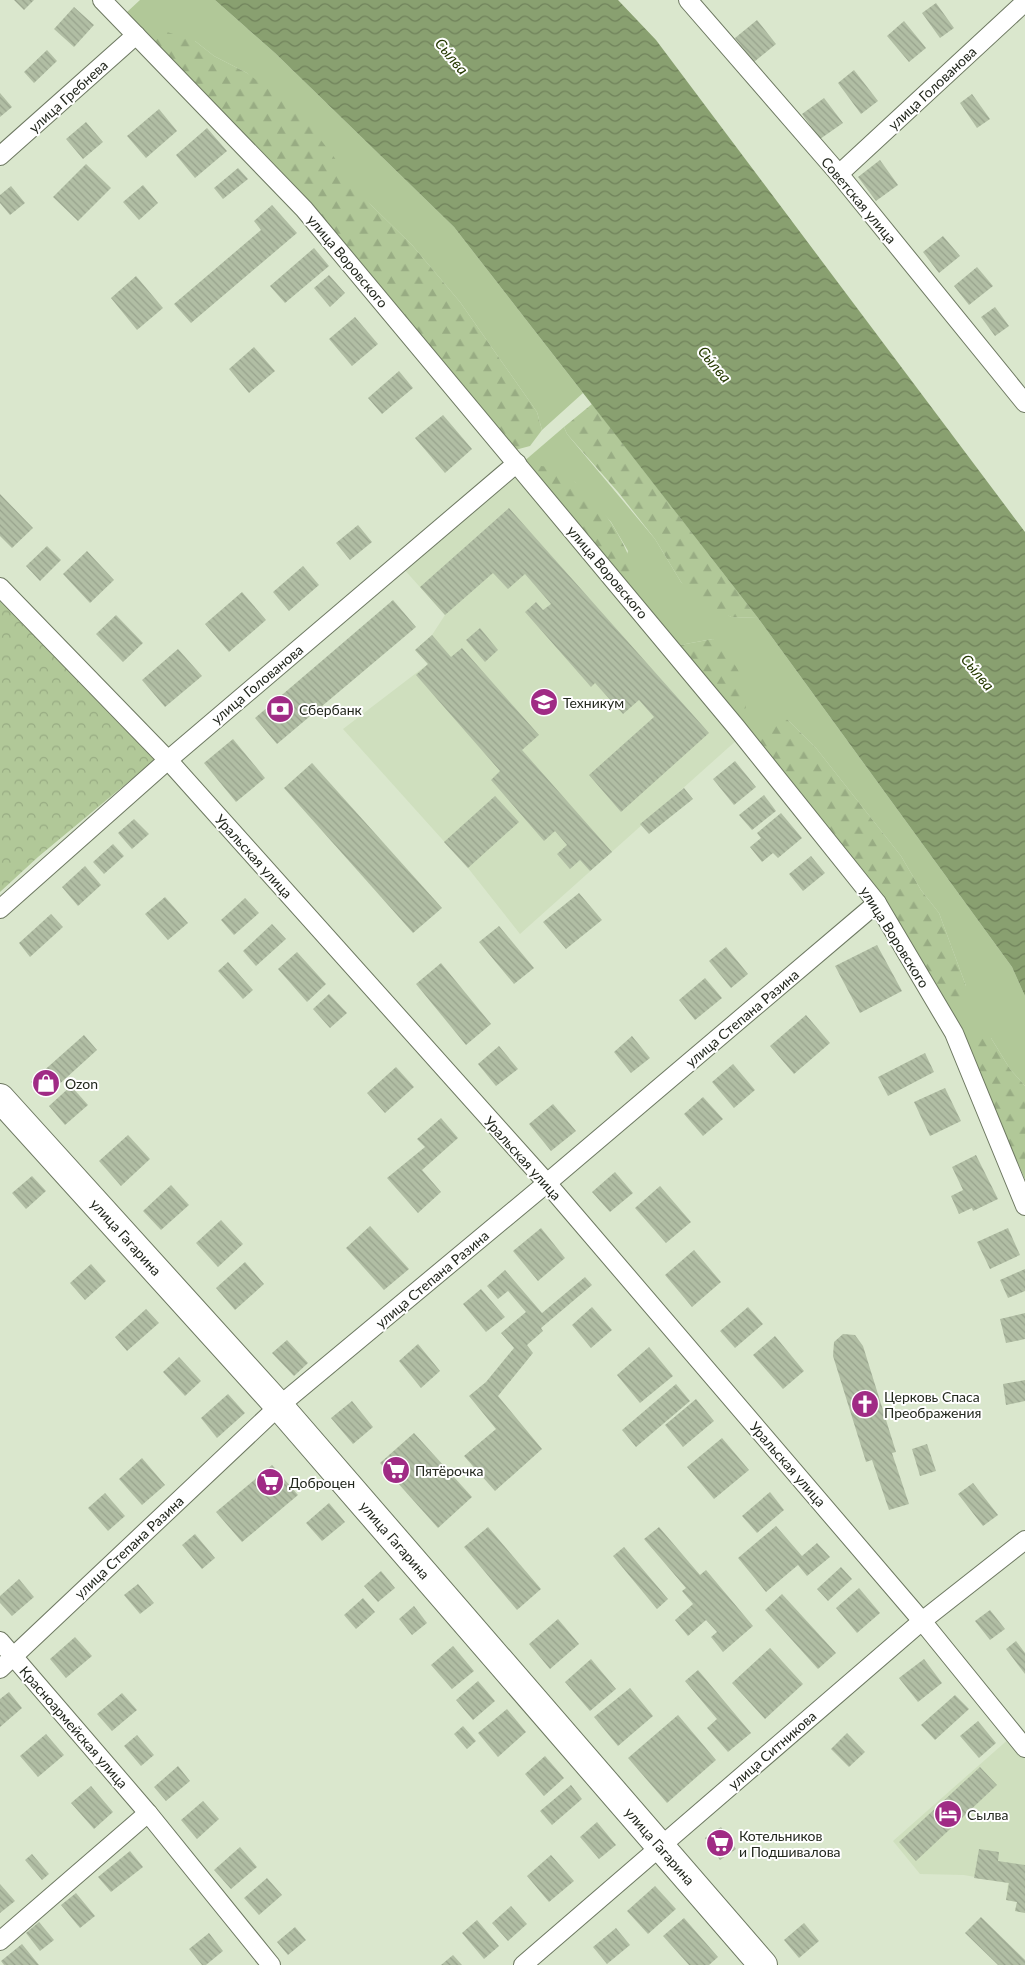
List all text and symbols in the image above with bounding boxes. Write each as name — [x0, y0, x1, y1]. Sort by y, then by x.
water label: Сы́лва — [432, 34, 473, 78]
street label: улица Голованова — [884, 43, 980, 133]
street label: улица Гребнева — [25, 56, 111, 136]
street label: Советская улица — [818, 153, 900, 247]
street label: улица Воровского — [304, 211, 392, 311]
water label: Сы́лва — [695, 342, 736, 386]
street label: улица Воровского — [564, 522, 652, 622]
street label: улица Голованова — [208, 641, 306, 727]
water label: Сы́лва — [958, 650, 999, 694]
school or university icon: Техникум — [529, 687, 559, 717]
bank icon: Сбербанк — [265, 694, 295, 724]
place label: Техникум — [563, 694, 624, 711]
place label: Сбербанк — [299, 701, 363, 718]
street label: Уральская улица — [212, 811, 296, 902]
street label: улица Воровского — [857, 883, 933, 991]
street label: улица Степана Разина — [682, 966, 802, 1070]
shop icon: Ozon — [31, 1068, 61, 1098]
place label: Ozon — [65, 1075, 98, 1092]
street label: Уральская улица — [481, 1113, 565, 1204]
street label: улица Гагарина — [87, 1195, 165, 1279]
street label: улица Степана Разина — [372, 1227, 492, 1331]
place label: Церковь Спаса Преображения — [884, 1388, 981, 1421]
church icon: Церковь Спаса Преображения — [850, 1389, 880, 1419]
street label: Уральская улица — [746, 1418, 830, 1510]
supermarket icon: Пятёрочка — [381, 1455, 411, 1485]
place label: Пятёрочка — [415, 1462, 483, 1479]
supermarket icon: Доброцен — [255, 1467, 285, 1497]
place label: Доброцен — [289, 1474, 355, 1491]
street label: улица Степана Разина — [71, 1492, 187, 1602]
street label: улица Гагарина — [357, 1498, 433, 1582]
street label: Красноармейская улица — [16, 1662, 132, 1792]
street label: улица Ситникова — [725, 1707, 819, 1793]
hotel icon: Сылва — [933, 1799, 963, 1829]
street label: улица Гагарина — [622, 1804, 698, 1888]
place label: Сылва — [967, 1806, 1009, 1823]
place label: Котельников и Подшивалова — [739, 1827, 841, 1860]
supermarket icon: Котельников и Подшивалова — [705, 1828, 735, 1858]

